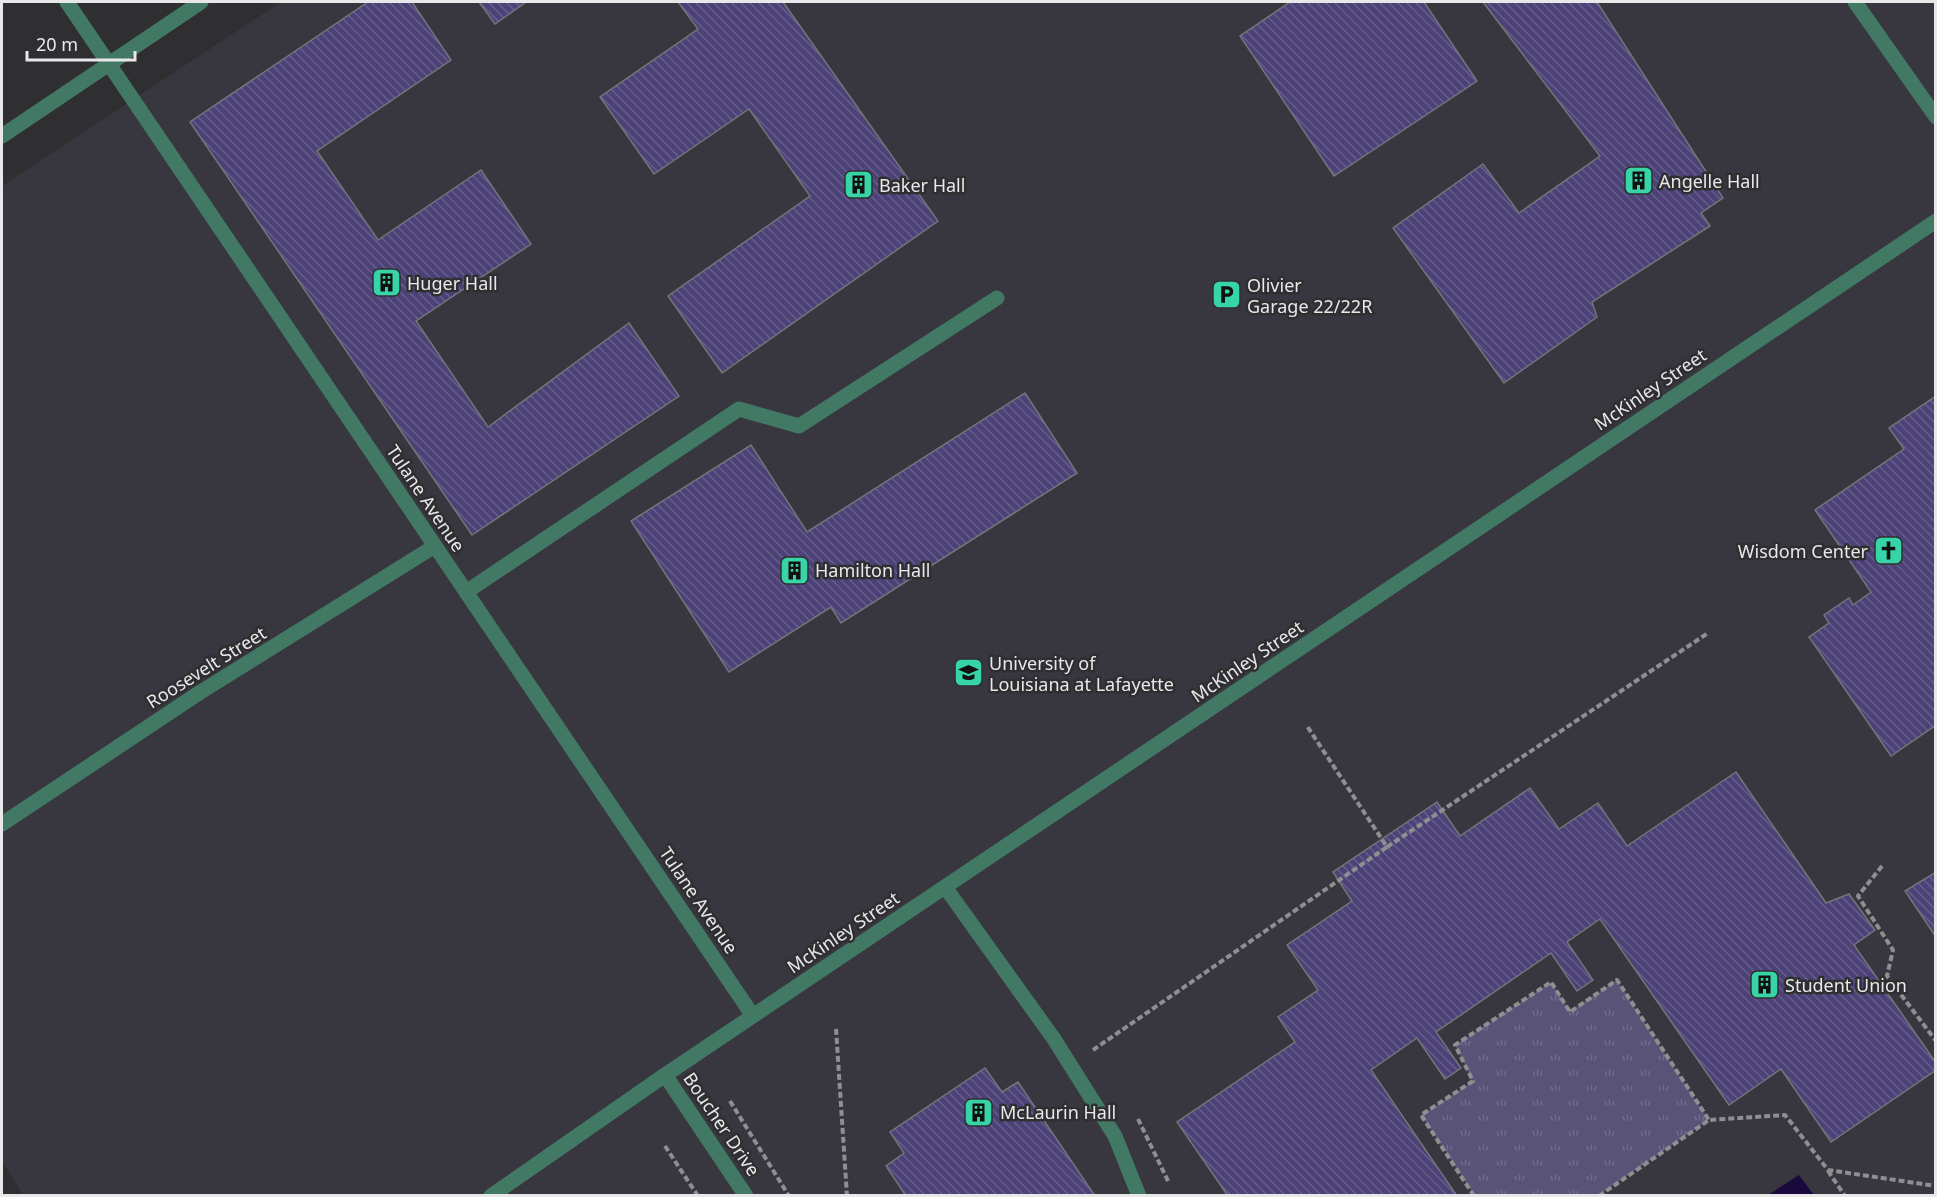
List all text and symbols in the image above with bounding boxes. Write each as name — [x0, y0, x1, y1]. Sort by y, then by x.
scale bar — [27, 24, 135, 62]
text: 20 m — [36, 32, 78, 56]
building icon: Angelle Hall — [1622, 165, 1654, 197]
building icon: Baker Hall — [842, 169, 874, 201]
place label: Angelle Hall — [1659, 169, 1760, 193]
place label: Baker Hall — [879, 173, 965, 197]
building icon: Huger Hall — [370, 267, 402, 299]
place label: Huger Hall — [407, 271, 498, 295]
place label: Olivier Garage 22/22R — [1247, 273, 1372, 318]
parking icon: Olivier Garage 22/22R — [1210, 279, 1242, 311]
street label: McKinley Street — [1589, 342, 1711, 435]
street label: Tulane Avenue — [381, 440, 471, 556]
church icon: Wisdom Center — [1873, 535, 1905, 567]
place label: Wisdom Center — [1738, 539, 1869, 563]
building icon: Hamilton Hall — [778, 554, 810, 586]
place label: Hamilton Hall — [815, 558, 930, 582]
street label: McKinley Street — [1186, 614, 1308, 707]
street label: Roosevelt Street — [142, 620, 271, 713]
place label: University of Louisiana at Lafayette — [989, 651, 1174, 696]
school or university icon: University of Louisiana at Lafayette — [952, 657, 984, 689]
street label: Tulane Avenue — [654, 842, 744, 958]
street label: McKinley Street — [782, 885, 904, 978]
building icon: Student Union — [1748, 969, 1780, 1001]
place label: Student Union — [1785, 973, 1907, 997]
street label: Boucher Drive — [678, 1067, 766, 1181]
building icon: McLaurin Hall — [963, 1096, 995, 1128]
place label: McLaurin Hall — [1000, 1100, 1116, 1124]

